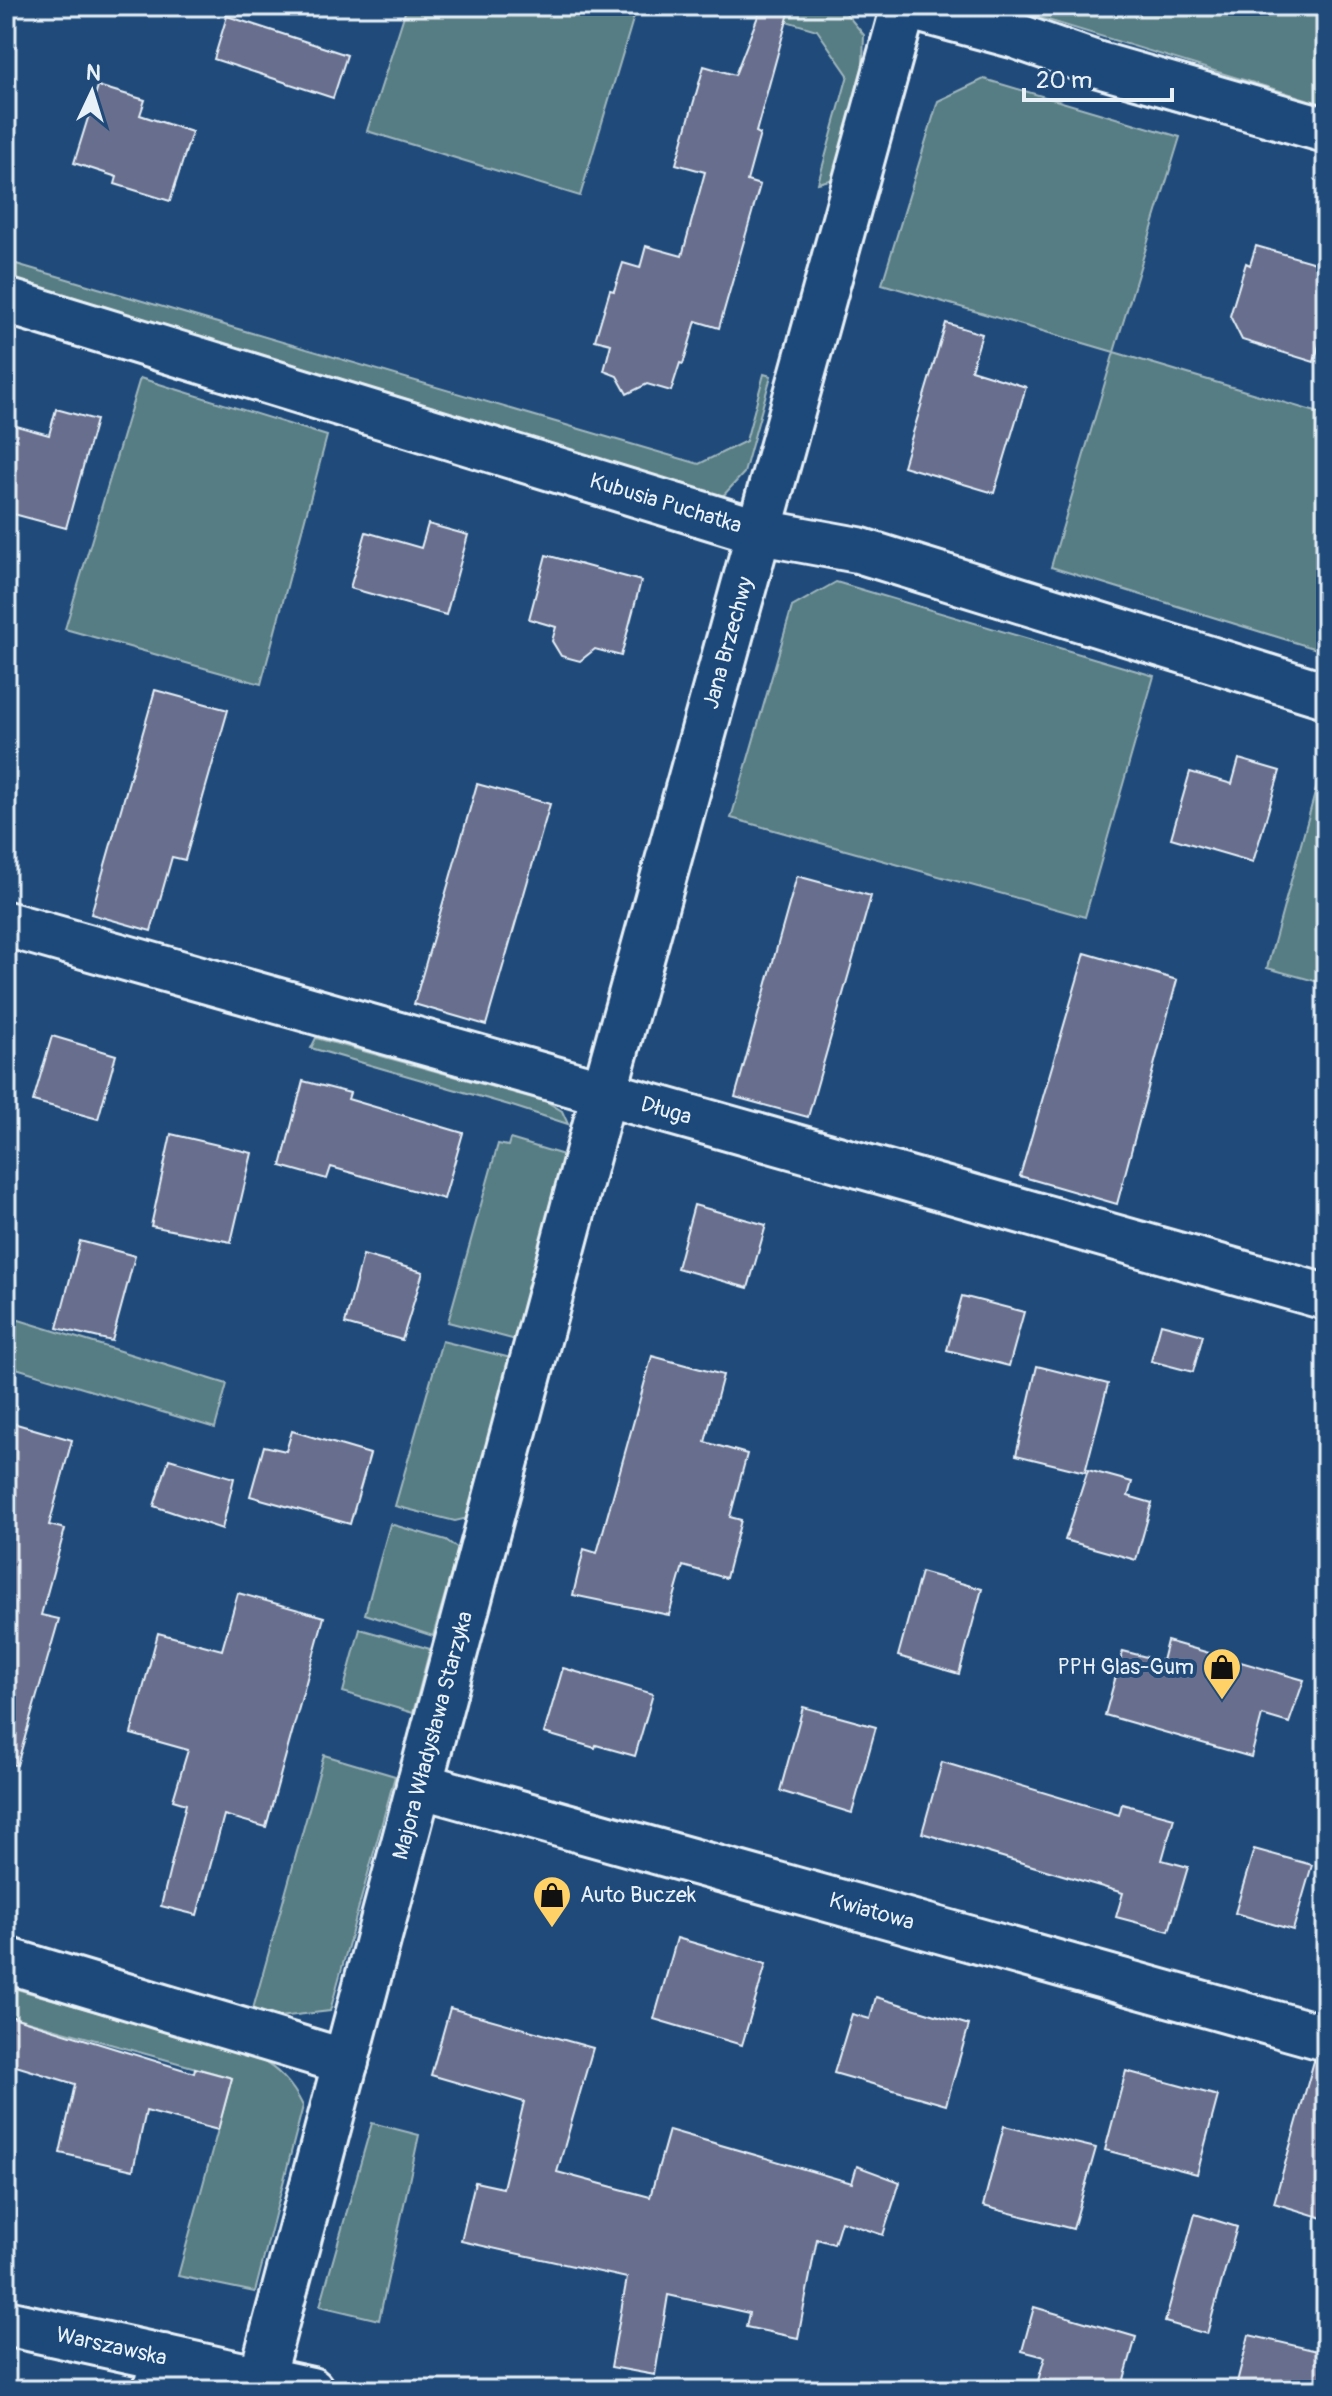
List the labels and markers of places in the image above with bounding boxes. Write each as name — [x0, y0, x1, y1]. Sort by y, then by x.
shop icon: PPH Glas-Gum — [1201, 1646, 1243, 1701]
place label: PPH Glas-Gum — [1057, 1653, 1194, 1681]
shop icon: Auto Buczek — [531, 1874, 573, 1929]
place label: Auto Buczek — [580, 1881, 696, 1909]

